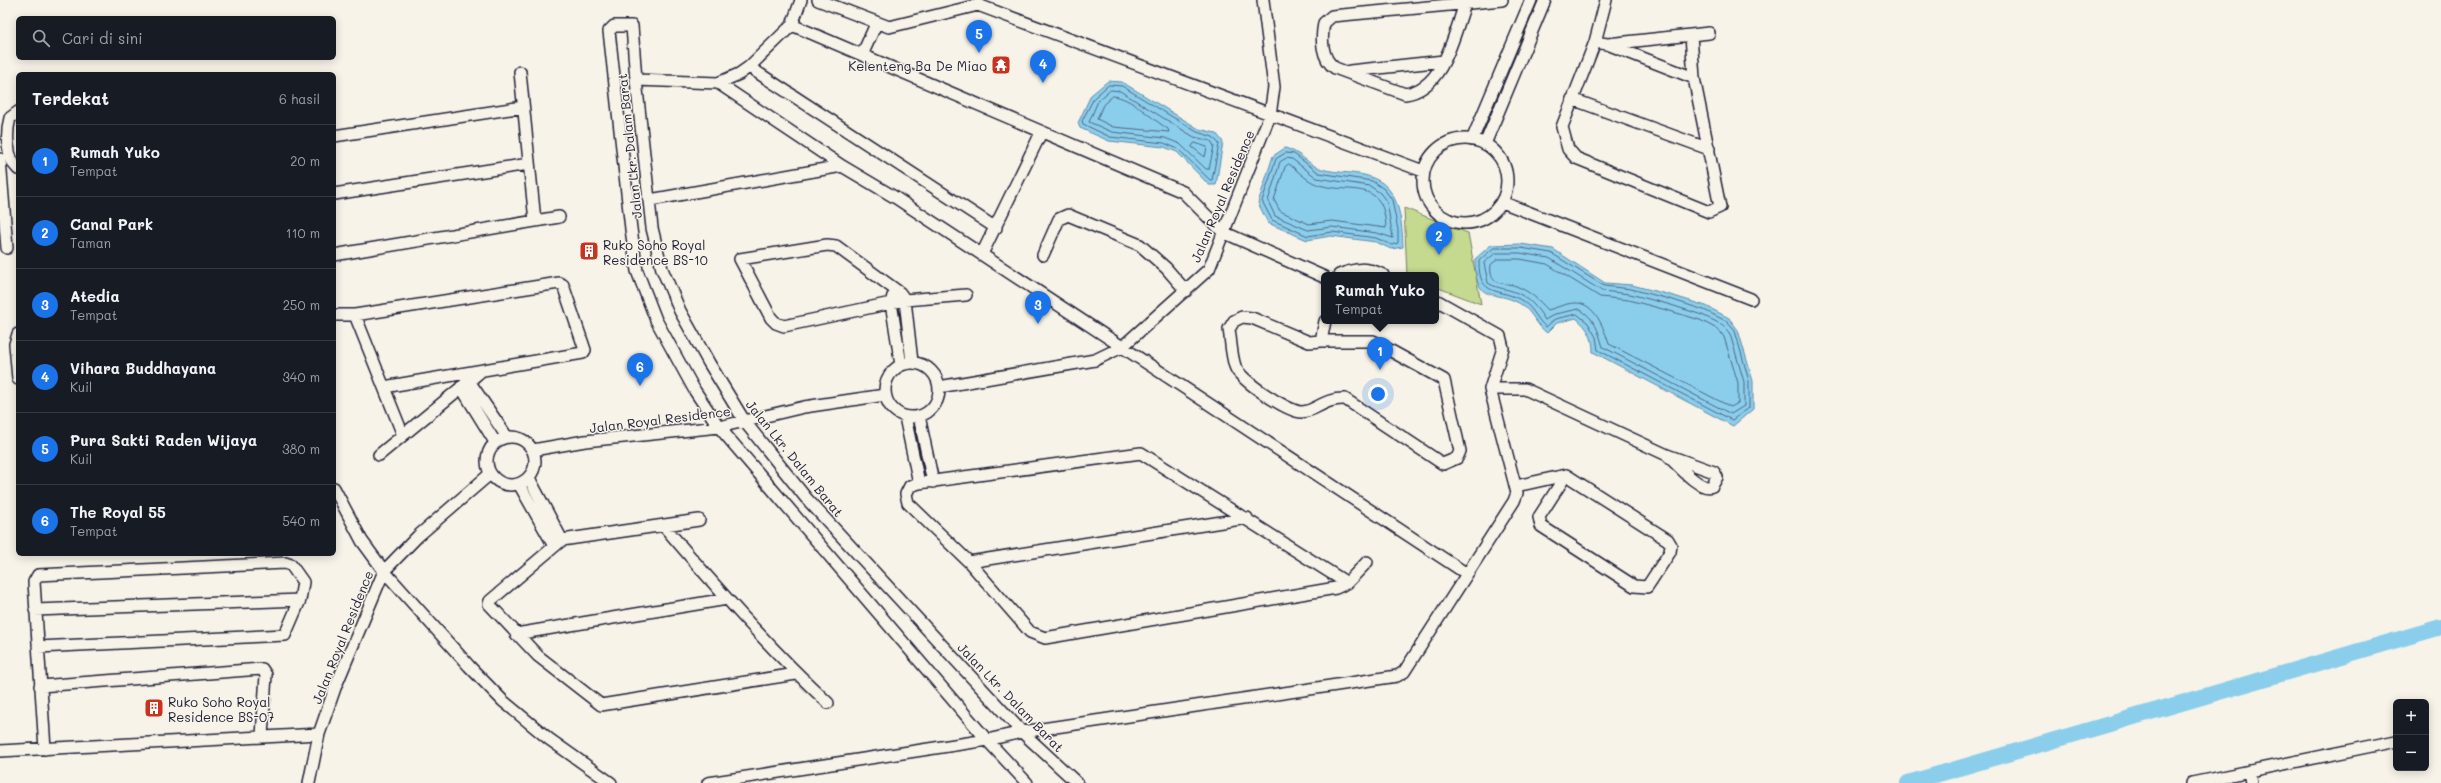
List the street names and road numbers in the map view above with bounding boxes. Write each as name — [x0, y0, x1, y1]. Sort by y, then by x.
street label: Jalan Lkr. Dalam Barat — [613, 72, 645, 219]
street label: Jalan Royal Residence — [1186, 127, 1258, 265]
street label: Jalan Lkr. Dalam Barat — [743, 396, 848, 520]
street label: Jalan Royal Residence — [588, 402, 732, 436]
street label: Jalan Royal Residence — [307, 568, 377, 706]
street label: Jalan Lkr. Dalam Barat — [954, 639, 1068, 755]

